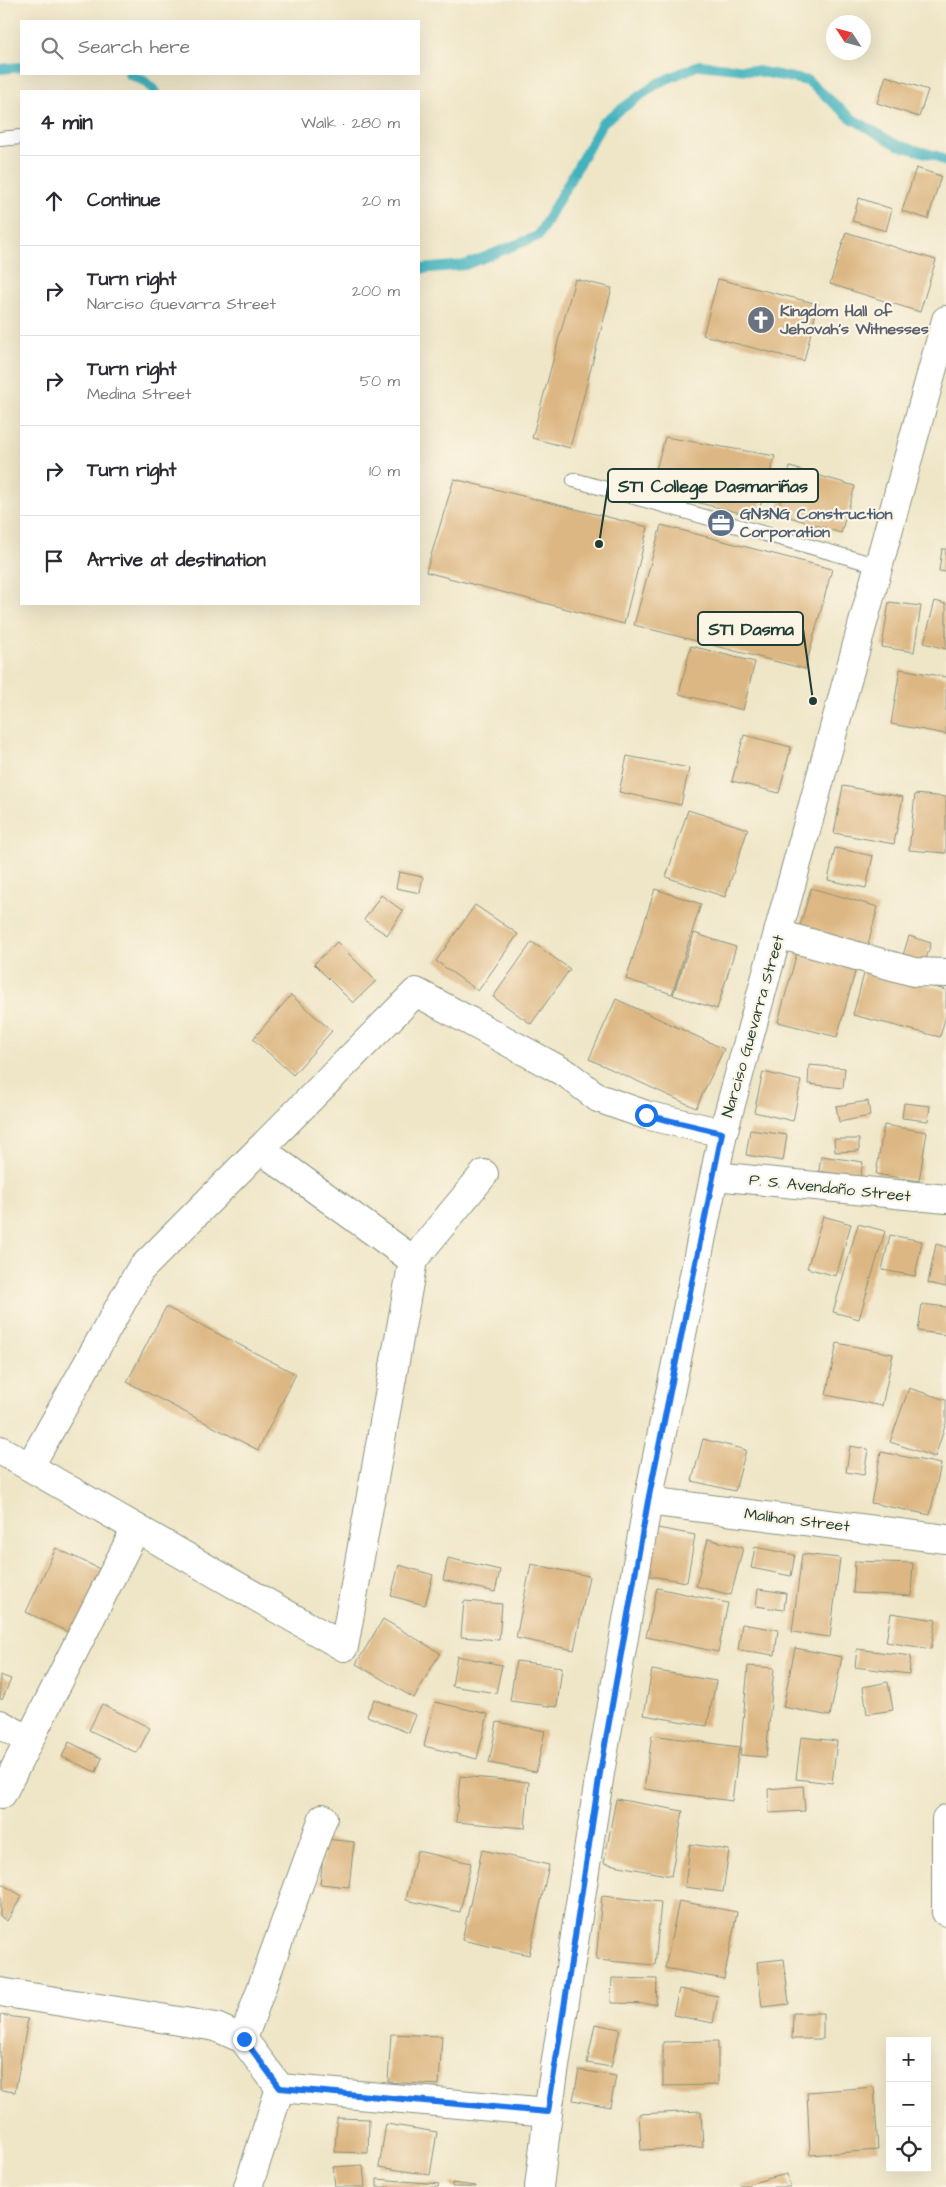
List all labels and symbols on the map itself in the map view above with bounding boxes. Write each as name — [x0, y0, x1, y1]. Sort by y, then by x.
north arrow — [826, 15, 871, 60]
place label: Kingdom Hall of Jehovah's Witnesses — [779, 300, 929, 340]
church icon: Kingdom Hall of Jehovah's Witnesses — [746, 305, 776, 335]
callout: STI College Dasmariñas — [608, 469, 818, 502]
text: STI College Dasmariñas — [617, 474, 808, 500]
place label: GN3NG Construction Corporation — [740, 503, 893, 543]
office icon: GN3NG Construction Corporation — [706, 508, 736, 538]
callout: STI Dasma — [698, 612, 803, 645]
text: STI Dasma — [707, 617, 795, 642]
street label: Narciso Guevarra Street — [716, 932, 790, 1120]
route start — [635, 1104, 658, 1127]
street label: P. S. Avendaño Street — [748, 1169, 912, 1207]
street label: Malihan Street — [743, 1503, 852, 1537]
route end — [233, 2028, 256, 2051]

